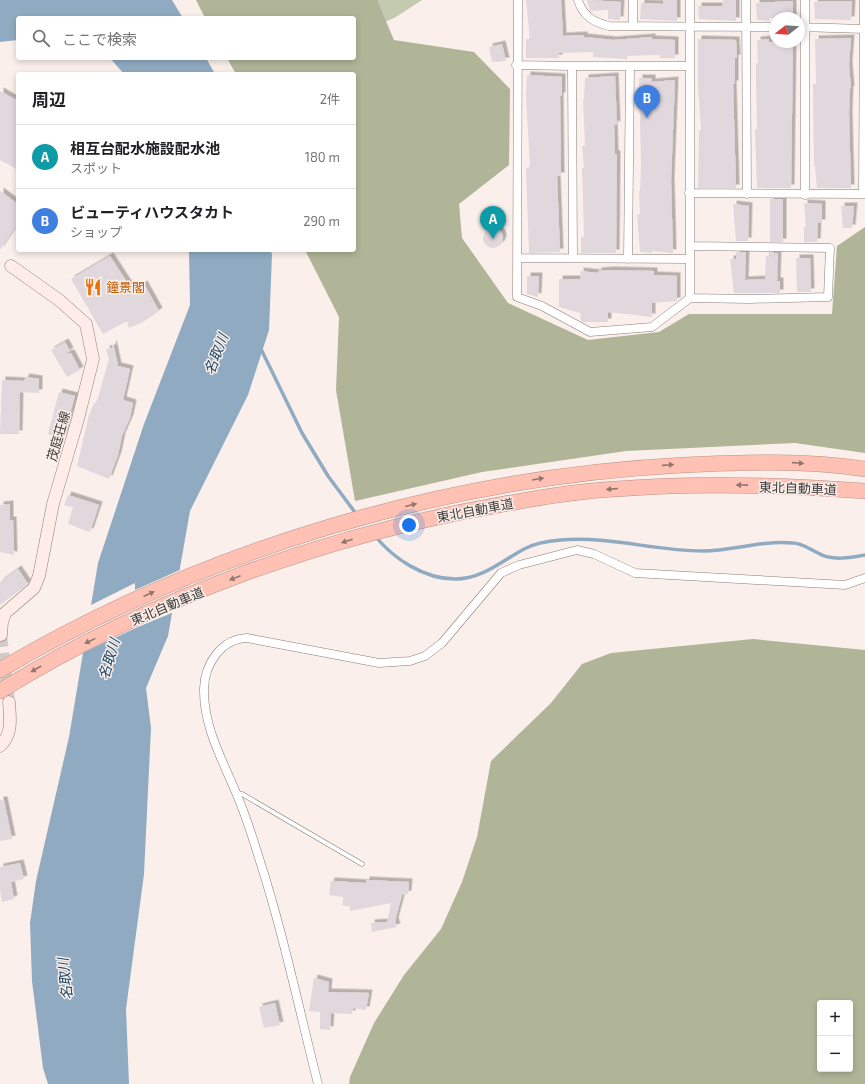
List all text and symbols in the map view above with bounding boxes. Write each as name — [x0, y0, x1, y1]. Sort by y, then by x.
north arrow — [769, 12, 805, 48]
search box — [16, 16, 356, 60]
icon: search — [30, 27, 52, 49]
text: ここで検索 — [62, 30, 137, 48]
pin: B — [634, 85, 660, 118]
text: 周辺 — [32, 89, 66, 109]
text: 2件 — [320, 91, 340, 107]
text: 相互台配水施設配水池 — [70, 139, 220, 157]
text: A — [41, 149, 49, 165]
text: 180 m — [305, 149, 340, 165]
text: スポット — [70, 160, 122, 176]
text: ビューティハウスタカト — [70, 203, 234, 221]
pin: A — [480, 206, 506, 239]
text: B — [41, 213, 49, 229]
text: 290 m — [303, 213, 340, 229]
text: ショップ — [70, 224, 122, 240]
restaurant icon: 鐘景閣 — [83, 277, 103, 297]
place label: 鐘景閣 — [106, 279, 145, 295]
water label: 名取川 — [200, 329, 232, 376]
street label: 茂庭荘線 — [43, 409, 73, 463]
one-way arrow — [792, 460, 804, 467]
one-way arrow — [662, 462, 674, 469]
one-way arrow — [532, 475, 544, 481]
street label: 東北自動車道 — [759, 479, 837, 497]
one-way arrow — [736, 482, 748, 489]
one-way arrow — [606, 486, 618, 492]
street label: 東北自動車道 — [435, 495, 515, 525]
one-way arrow — [405, 502, 417, 508]
your location — [399, 515, 419, 535]
one-way arrow — [340, 538, 352, 544]
one-way arrow — [230, 575, 241, 581]
street label: 東北自動車道 — [128, 583, 206, 629]
one-way arrow — [144, 591, 155, 597]
water label: 名取川 — [94, 634, 123, 681]
one-way arrow — [85, 637, 96, 644]
one-way arrow — [30, 666, 42, 673]
water label: 名取川 — [54, 955, 75, 1001]
map controls — [817, 1000, 853, 1072]
button: + — [817, 1000, 853, 1036]
button: − — [817, 1036, 853, 1072]

